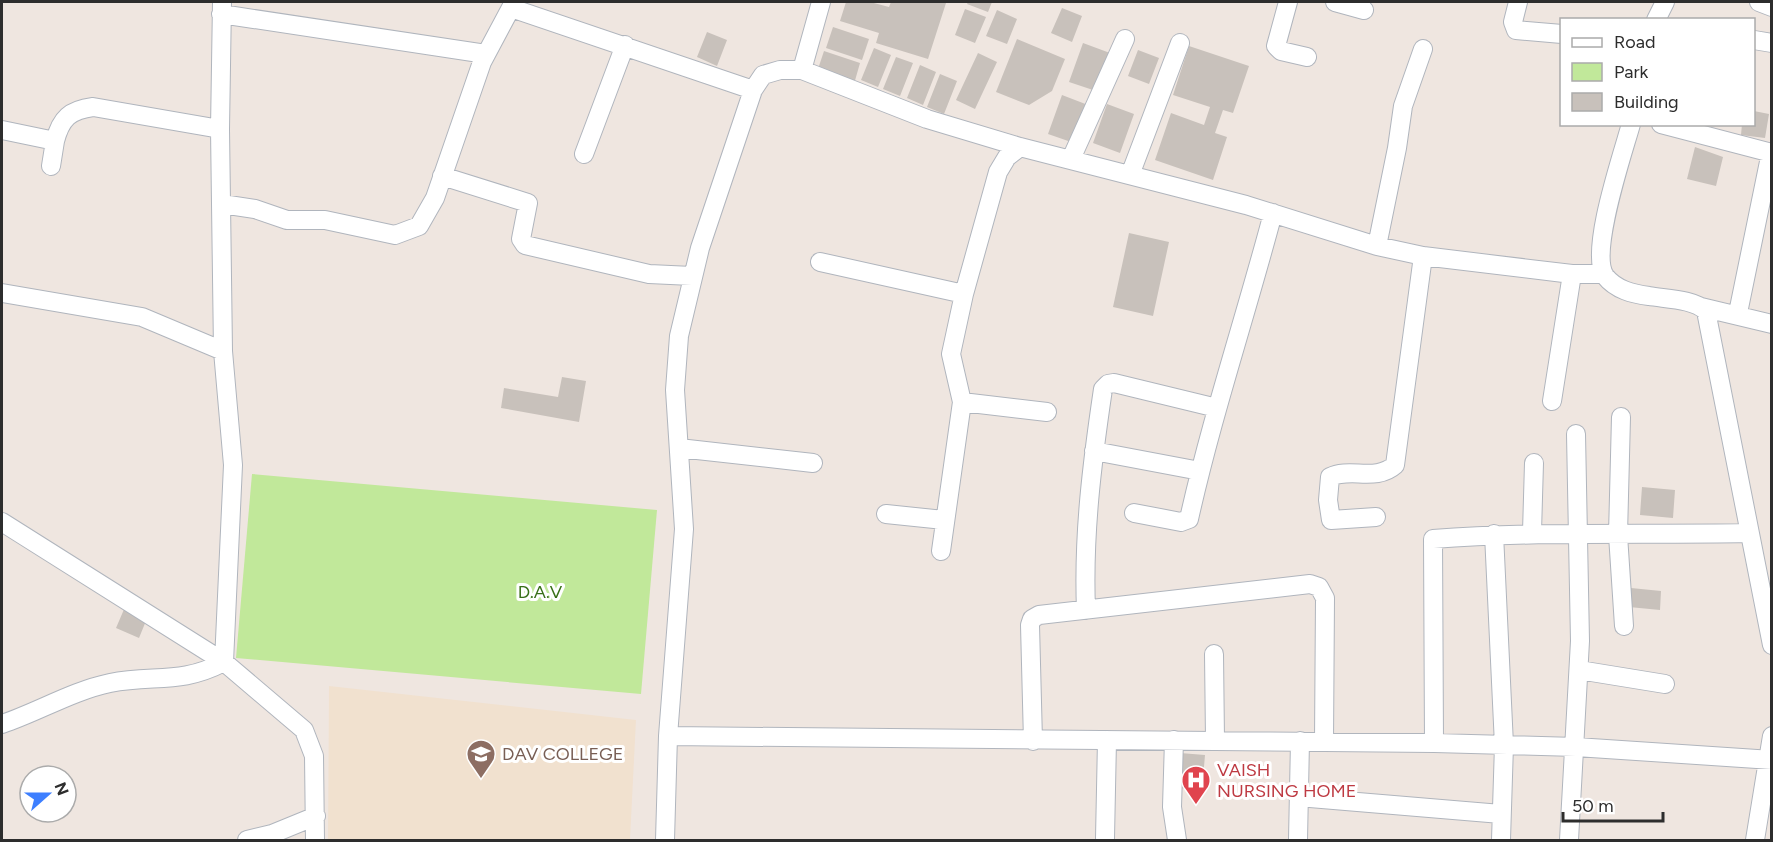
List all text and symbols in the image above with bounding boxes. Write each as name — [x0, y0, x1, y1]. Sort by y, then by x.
legend — [1560, 18, 1755, 126]
text: Road — [1614, 31, 1655, 53]
text: Park — [1614, 61, 1649, 83]
text: Building — [1614, 91, 1679, 113]
park label: D.A.V — [518, 581, 563, 603]
school or university icon: DAV COLLEGE — [465, 738, 497, 780]
place label: DAV COLLEGE — [502, 743, 623, 765]
place label: VAISH NURSING HOME — [1217, 759, 1356, 802]
north arrow — [18, 764, 78, 824]
hospital icon: VAISH NURSING HOME — [1180, 764, 1212, 806]
text: N — [50, 780, 73, 798]
scale bar — [1563, 785, 1664, 823]
text: 50 m — [1572, 795, 1614, 817]

